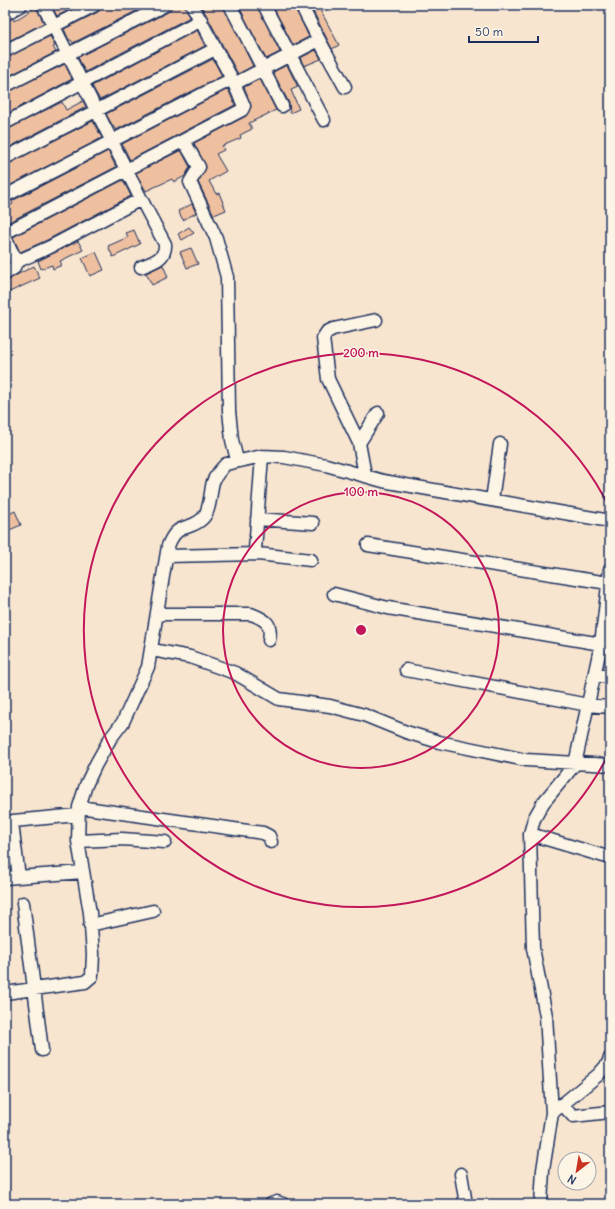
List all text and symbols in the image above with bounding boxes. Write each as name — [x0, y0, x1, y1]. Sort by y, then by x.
scale bar — [469, 18, 538, 44]
text: 50 m — [475, 24, 504, 39]
text: 200 m — [343, 345, 379, 360]
text: 100 m — [344, 484, 378, 499]
centre of rings — [354, 623, 368, 637]
north arrow — [557, 1151, 597, 1191]
text: N — [565, 1172, 579, 1188]

